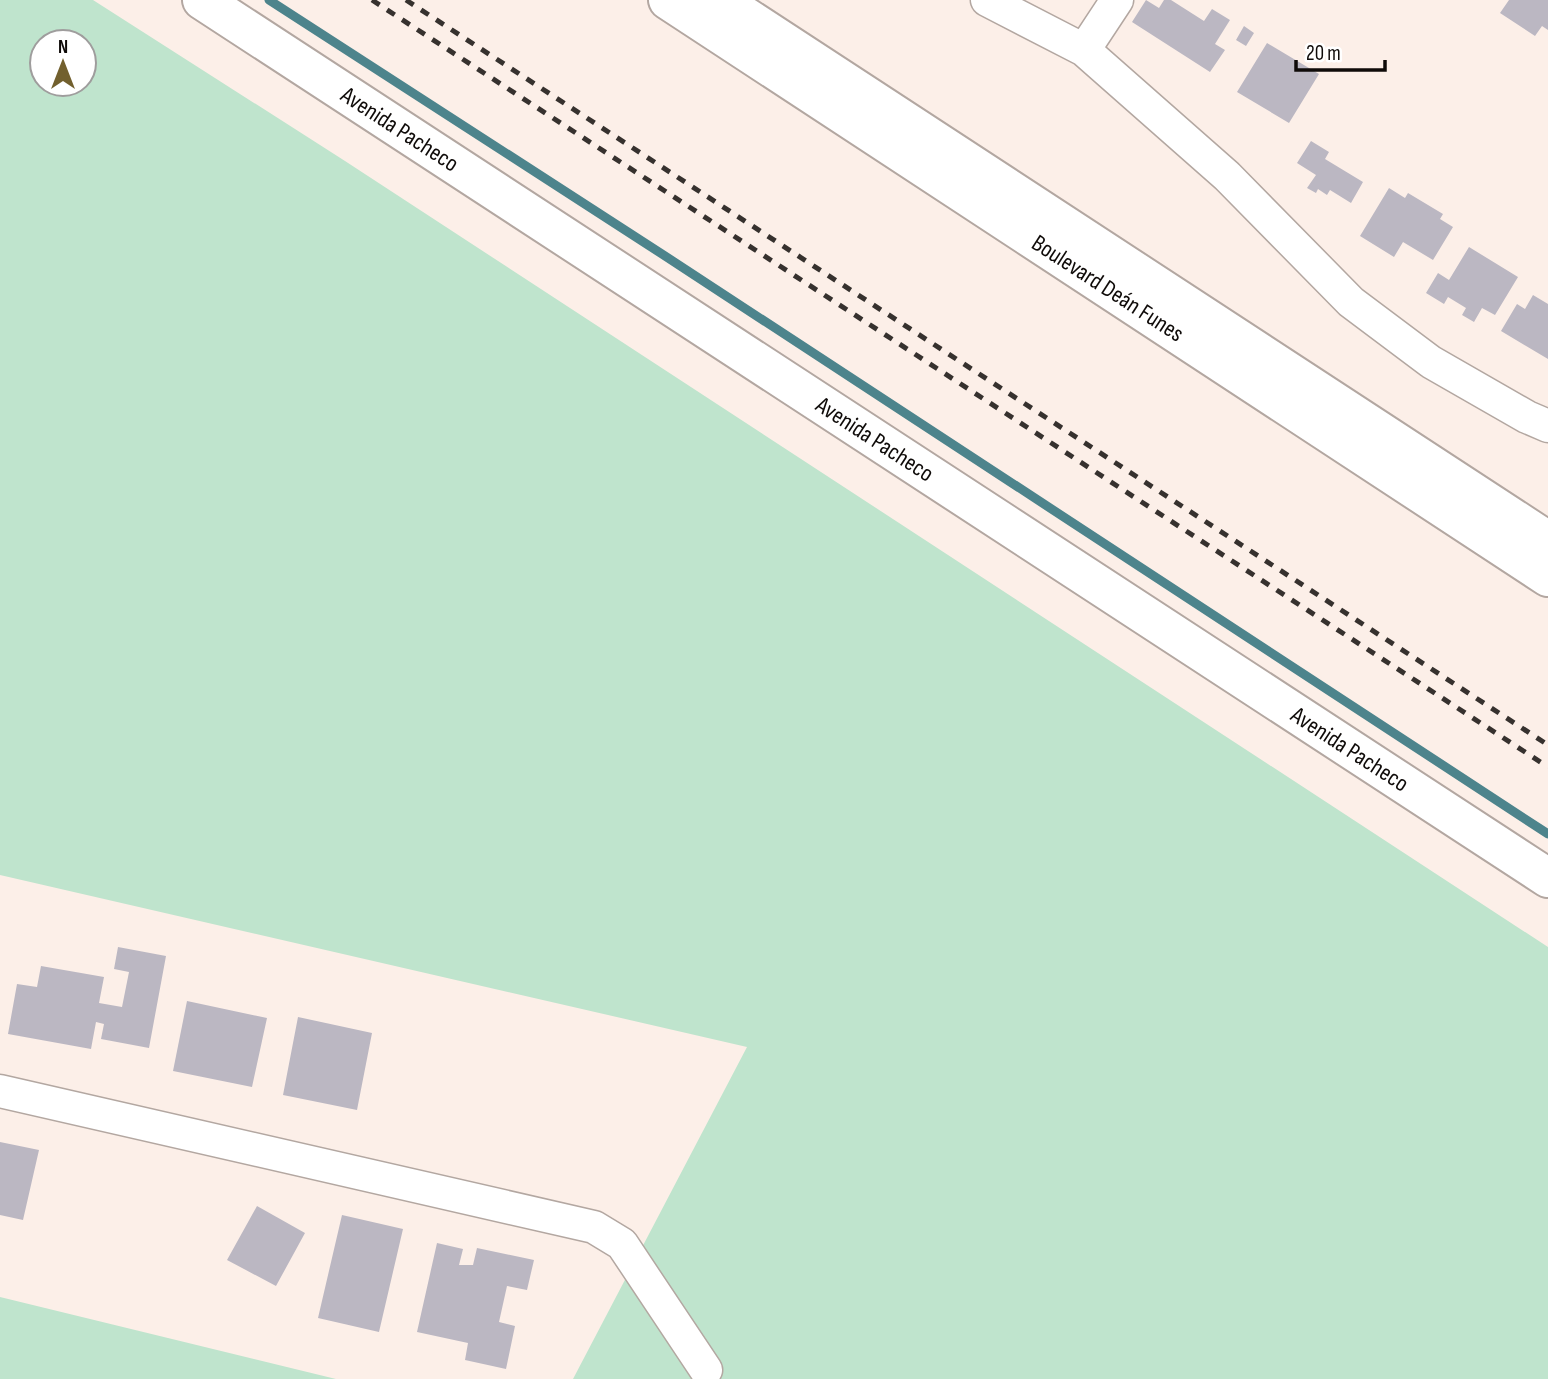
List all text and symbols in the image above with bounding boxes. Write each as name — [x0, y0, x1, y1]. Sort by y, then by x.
north arrow — [28, 28, 98, 98]
scale bar — [1296, 28, 1385, 72]
text: N — [58, 36, 68, 59]
text: 20 m — [1306, 41, 1341, 66]
street label: Avenida Pacheco — [335, 80, 464, 178]
street label: Boulevard Deán Funes — [1026, 228, 1189, 348]
street label: Avenida Pacheco — [810, 390, 939, 488]
street label: Avenida Pacheco — [1285, 700, 1414, 798]

